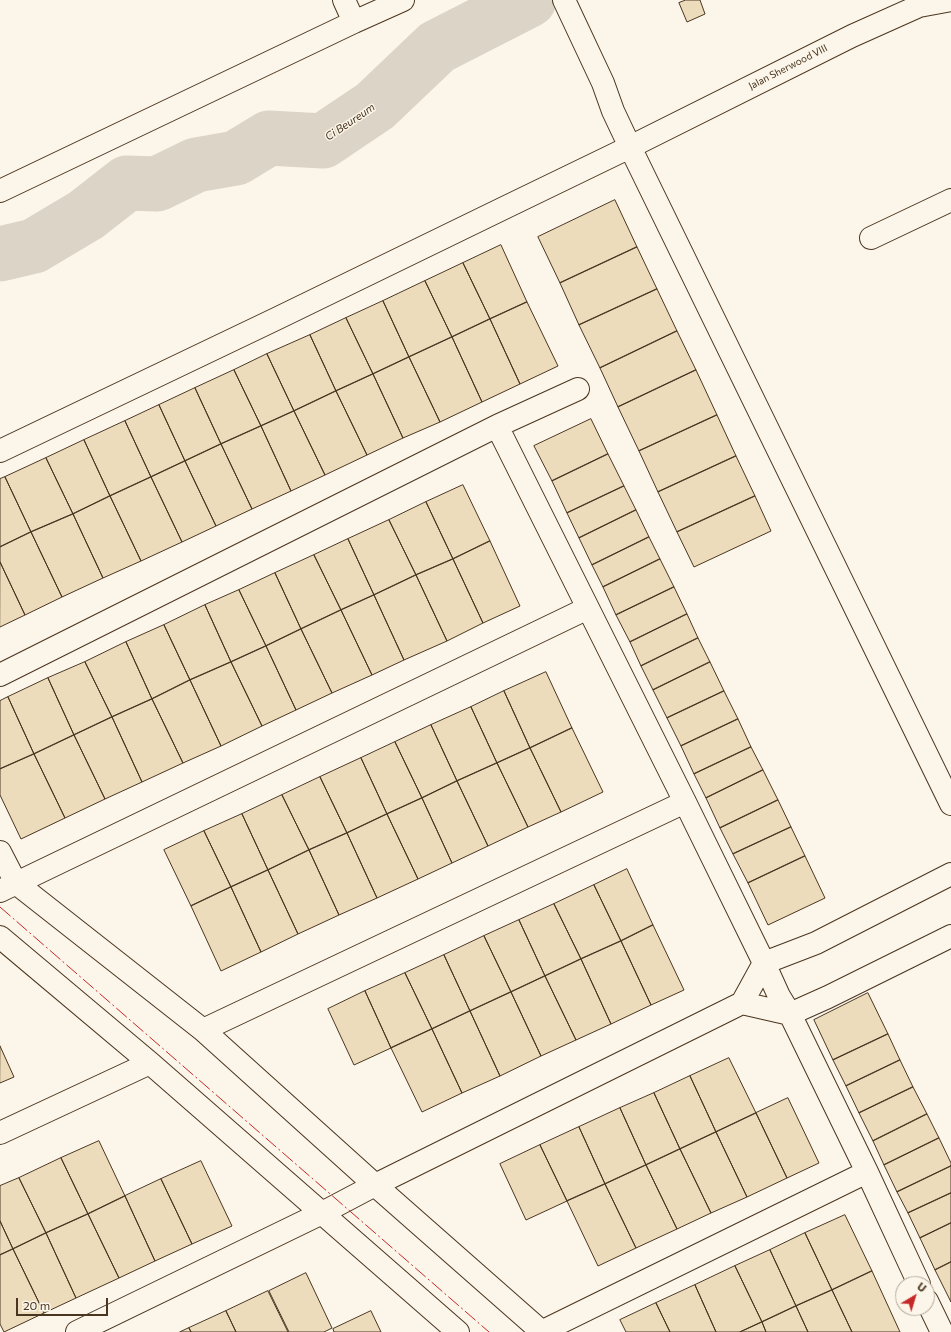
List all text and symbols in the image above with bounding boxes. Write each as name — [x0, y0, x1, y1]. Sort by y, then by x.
street label: Jalan Sherwood VIII — [746, 42, 830, 92]
water label: Ci Beureum — [323, 101, 377, 143]
north arrow — [895, 1276, 935, 1316]
text: U — [915, 1279, 929, 1295]
scale bar — [18, 1290, 110, 1316]
text: 20 m — [23, 1298, 50, 1312]

